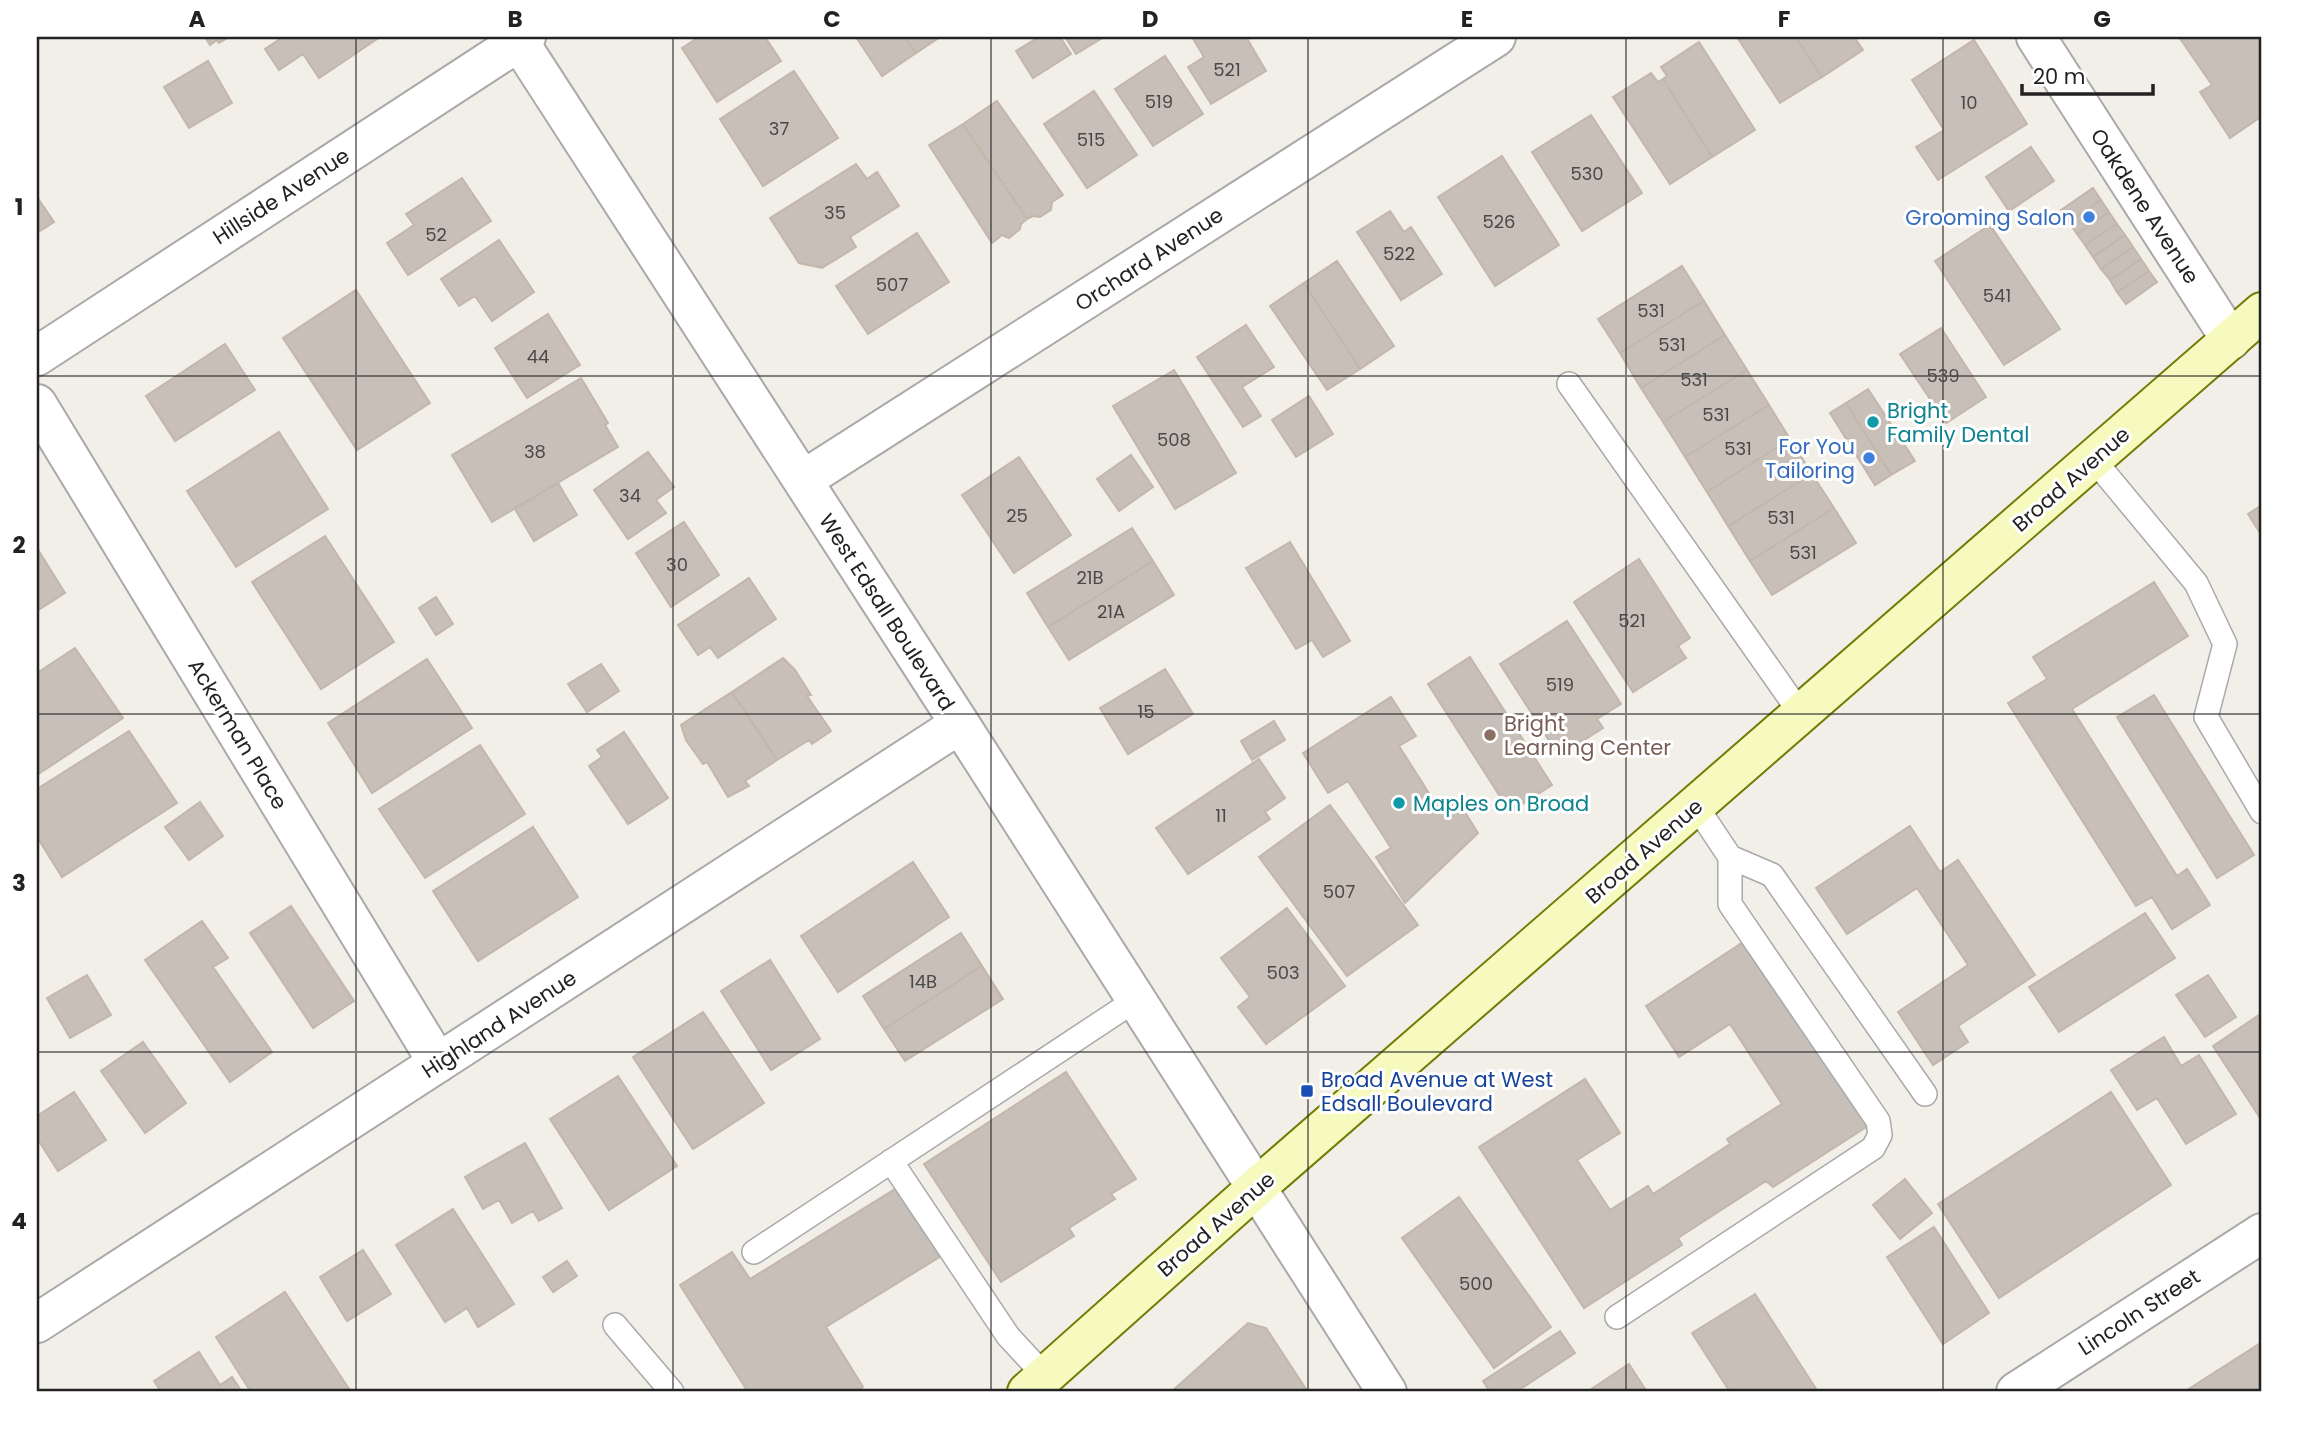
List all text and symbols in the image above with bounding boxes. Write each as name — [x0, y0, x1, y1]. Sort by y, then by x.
text: A — [189, 3, 206, 35]
text: B — [507, 3, 523, 35]
text: C — [823, 3, 841, 35]
text: D — [1142, 3, 1158, 35]
text: E — [1461, 3, 1473, 35]
text: F — [1778, 3, 1790, 35]
text: G — [2093, 3, 2111, 35]
scale bar — [2022, 52, 2154, 96]
house number: 521 — [1213, 57, 1241, 82]
text: 20 m — [2033, 62, 2086, 91]
house number: 519 — [1145, 89, 1173, 114]
house number: 10 — [1960, 90, 1978, 115]
house number: 37 — [769, 116, 789, 141]
street label: Oakdene Avenue — [2084, 123, 2206, 289]
house number: 515 — [1077, 127, 1105, 152]
street label: Hillside Avenue — [207, 141, 355, 251]
house number: 530 — [1570, 161, 1604, 186]
text: 1 — [15, 191, 23, 223]
house number: 35 — [824, 200, 846, 225]
street label: Orchard Avenue — [1069, 200, 1229, 318]
place label: Grooming Salon — [1905, 203, 2075, 232]
house number: 526 — [1482, 209, 1516, 234]
marker: Grooming Salon — [2081, 209, 2097, 225]
house number: 52 — [425, 222, 447, 247]
house number: 522 — [1383, 241, 1415, 266]
house number: 507 — [876, 272, 908, 297]
house number: 541 — [1983, 283, 2011, 308]
house number: 531 — [1637, 298, 1665, 323]
house number: 531 — [1658, 332, 1686, 357]
house number: 44 — [527, 344, 549, 369]
house number: 539 — [1926, 363, 1960, 388]
house number: 531 — [1680, 367, 1708, 392]
place label: Bright Family Dental — [1887, 396, 2030, 449]
house number: 531 — [1702, 402, 1730, 427]
marker: Bright Family Dental — [1865, 414, 1881, 430]
street label: Broad Avenue — [2006, 420, 2136, 538]
house number: 508 — [1157, 427, 1191, 452]
place label: For You Tailoring — [1765, 432, 1855, 485]
house number: 531 — [1724, 436, 1752, 461]
house number: 38 — [524, 439, 546, 464]
marker: For You Tailoring — [1861, 450, 1877, 466]
house number: 34 — [619, 483, 641, 508]
house number: 25 — [1006, 503, 1028, 528]
house number: 531 — [1767, 505, 1795, 530]
street label: West Edsall Boulevard — [812, 508, 962, 716]
text: 2 — [12, 529, 26, 561]
house number: 531 — [1789, 540, 1817, 565]
house number: 30 — [666, 552, 688, 577]
house number: 21B — [1076, 565, 1104, 590]
house number: 21A — [1097, 599, 1125, 624]
house number: 521 — [1618, 608, 1646, 633]
street label: Ackerman Place — [182, 653, 294, 815]
house number: 519 — [1546, 672, 1574, 697]
house number: 15 — [1137, 699, 1155, 724]
place label: Bright Learning Center — [1504, 709, 1671, 762]
marker: Bright Learning Center — [1482, 727, 1498, 743]
place label: Maples on Broad — [1413, 789, 1589, 818]
street label: Broad Avenue — [1579, 792, 1709, 910]
marker: Maples on Broad — [1391, 795, 1407, 811]
house number: 11 — [1215, 803, 1227, 828]
text: 3 — [12, 867, 26, 899]
house number: 507 — [1323, 879, 1355, 904]
house number: 503 — [1266, 960, 1300, 985]
street label: Highland Avenue — [416, 963, 582, 1085]
house number: 14B — [909, 969, 937, 994]
place label: Broad Avenue at West Edsall Boulevard — [1321, 1065, 1553, 1118]
marker: Broad Avenue at West Edsall Boulevard — [1299, 1083, 1315, 1099]
street label: Broad Avenue — [1151, 1165, 1281, 1283]
text: 4 — [11, 1205, 27, 1237]
street label: Lincoln Street — [2073, 1262, 2205, 1362]
house number: 500 — [1459, 1271, 1493, 1296]

